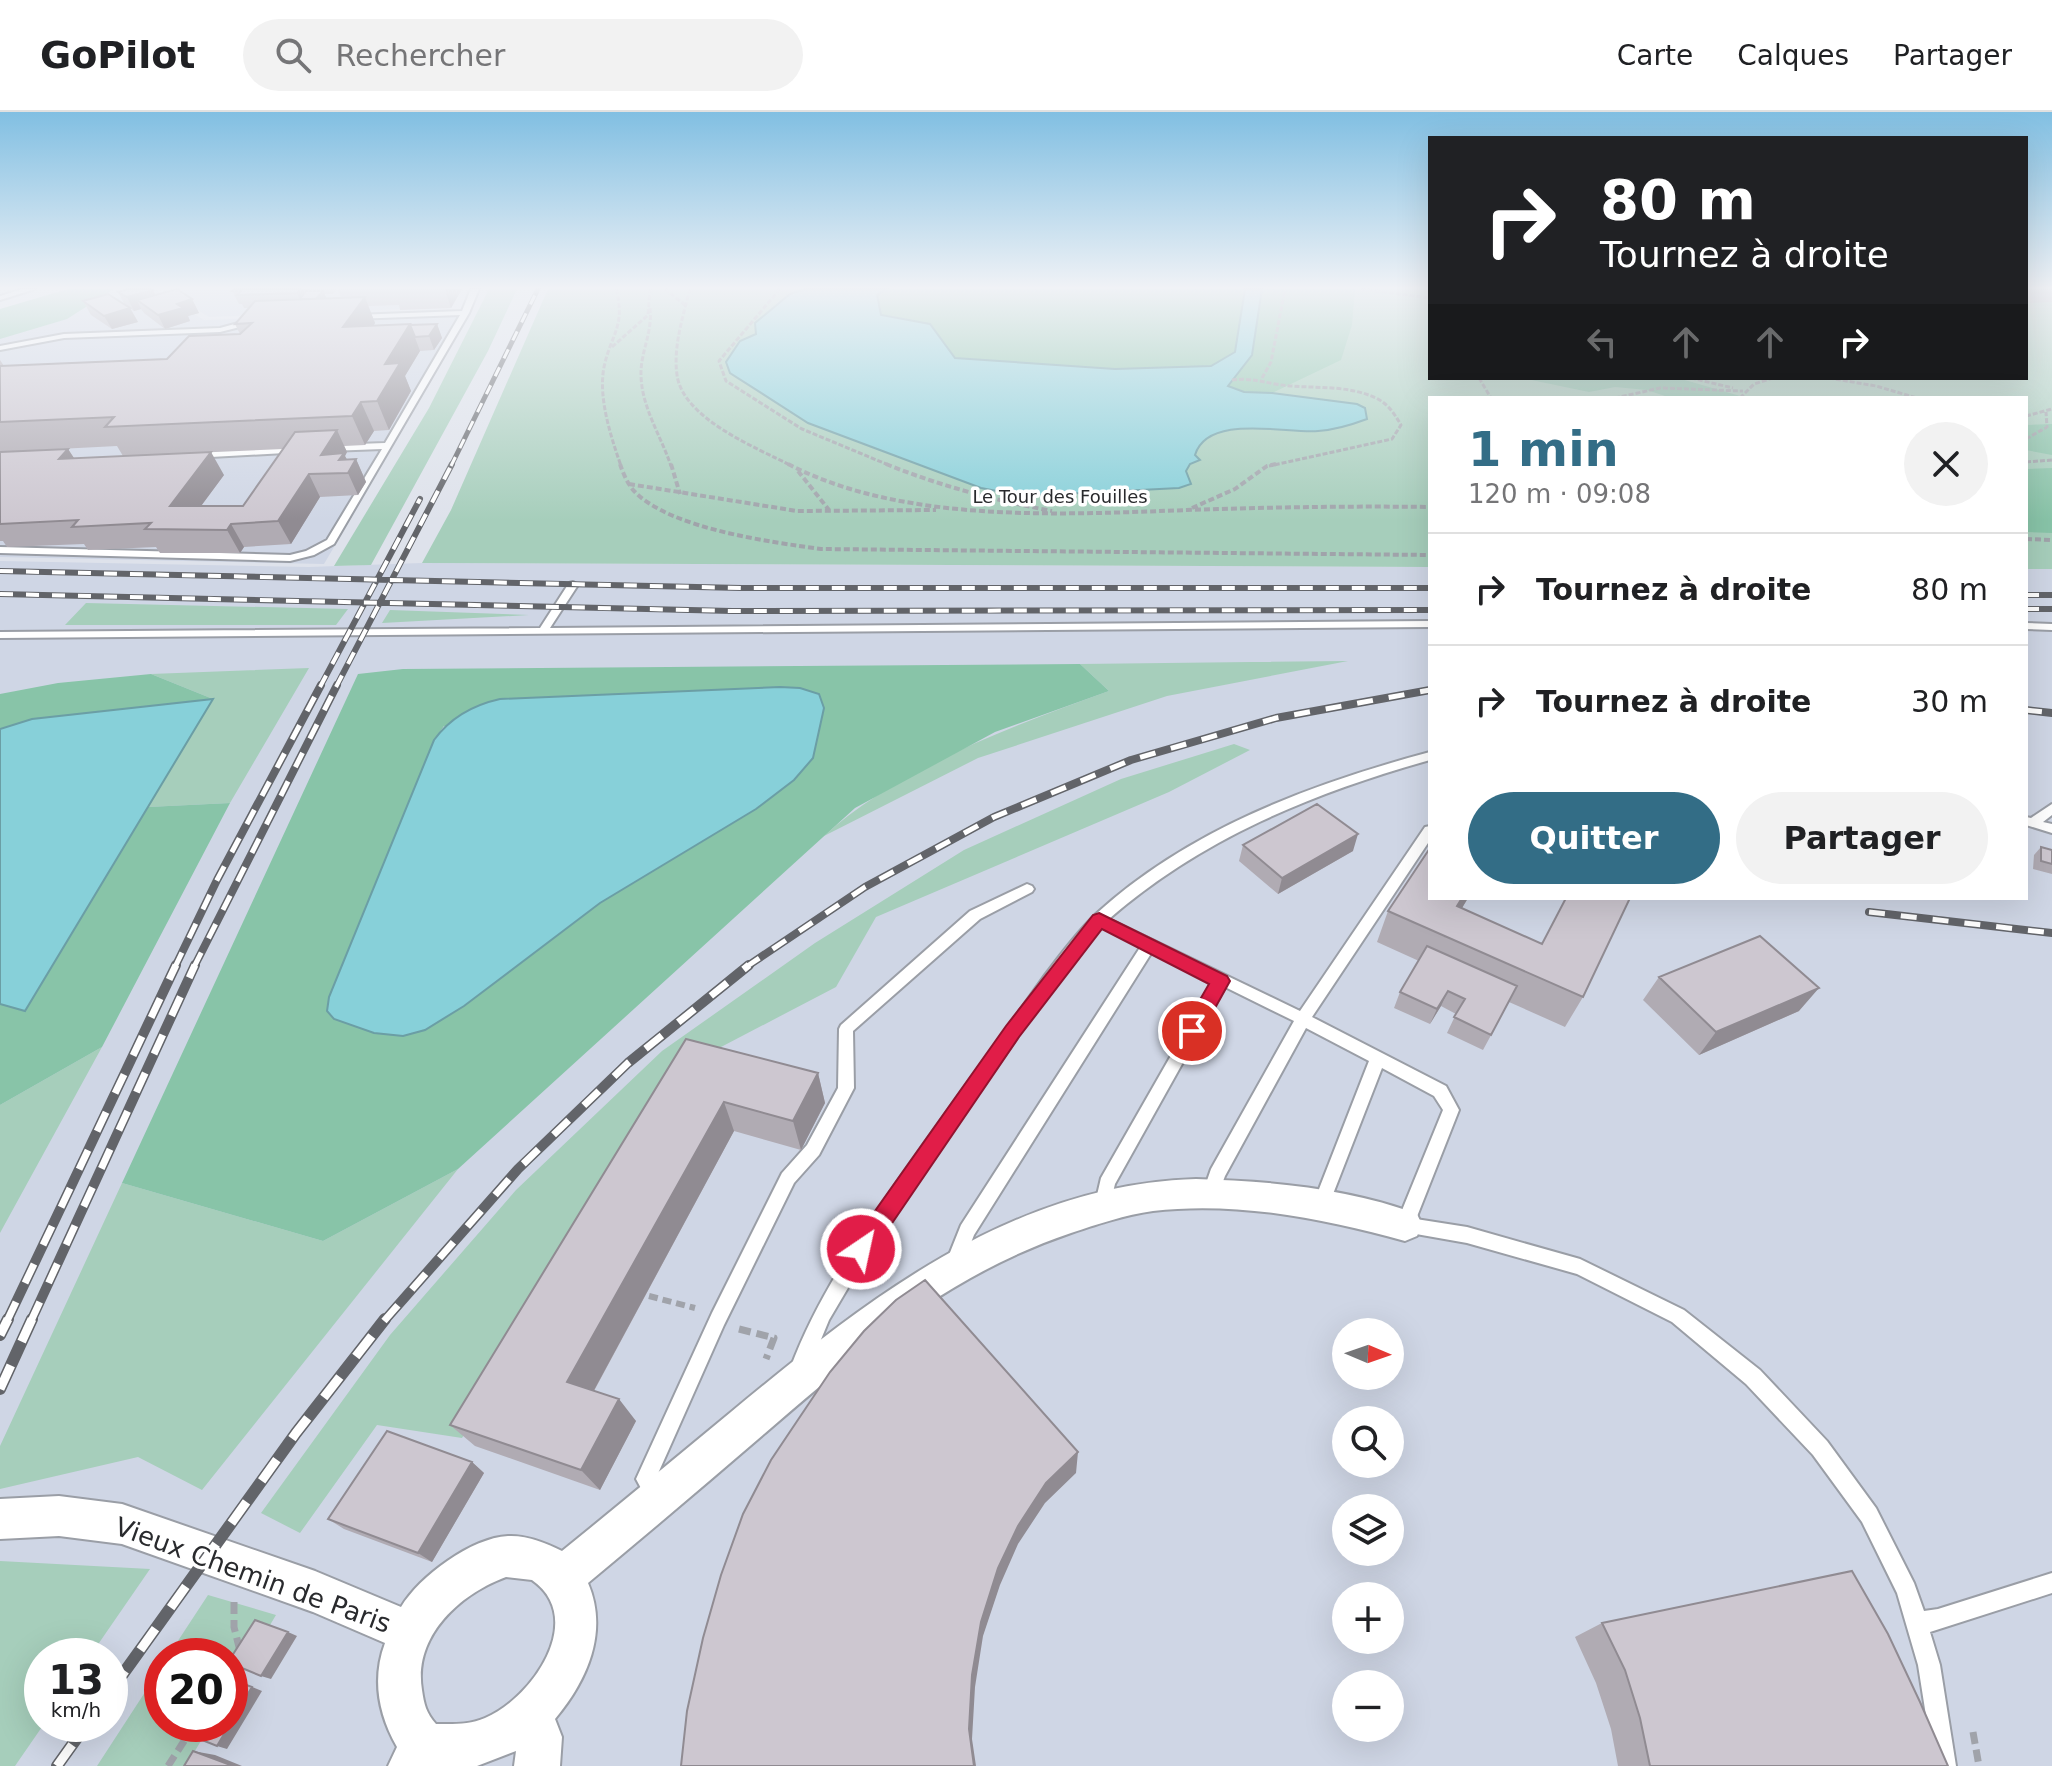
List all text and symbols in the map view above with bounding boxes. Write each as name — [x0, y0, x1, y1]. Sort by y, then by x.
search box — [243, 19, 803, 91]
text: GoPilot — [40, 33, 195, 77]
icon: search — [271, 33, 315, 77]
text: Rechercher — [335, 38, 505, 73]
text: Carte — [1617, 39, 1693, 72]
text: Calques — [1737, 39, 1849, 72]
text: Partager — [1893, 39, 2012, 72]
text: 80 m — [1600, 167, 1756, 232]
icon: right — [1468, 168, 1572, 272]
text: Tournez à droite — [1600, 234, 1889, 275]
icon: left — [1580, 320, 1624, 364]
icon: ahead — [1664, 320, 1708, 364]
icon: ahead — [1748, 320, 1792, 364]
icon: right — [1832, 320, 1876, 364]
text: 1 min — [1468, 421, 1619, 477]
button: close — [1904, 422, 1988, 506]
text: 120 m · 09:08 — [1468, 479, 1651, 509]
street label: Le Tour des Fouilles — [972, 486, 1148, 507]
icon: right — [1468, 567, 1512, 611]
text: Tournez à droite — [1536, 572, 1811, 607]
text: 80 m — [1911, 572, 1988, 607]
icon: right — [1468, 679, 1512, 723]
text: Tournez à droite — [1536, 684, 1811, 719]
text: 30 m — [1911, 684, 1988, 719]
button: Quitter — [1468, 792, 1720, 884]
button: Partager — [1736, 792, 1988, 884]
pin — [1158, 997, 1226, 1065]
icon: arrive — [1170, 1009, 1214, 1053]
position arrow — [819, 1207, 903, 1291]
north arrow — [1332, 1318, 1404, 1390]
map controls — [1332, 1318, 1404, 1742]
button: search — [1332, 1406, 1404, 1478]
button: layers — [1332, 1494, 1404, 1566]
street label: Vieux Chemin de Paris — [111, 1511, 395, 1639]
button: + — [1332, 1582, 1404, 1654]
speed limit sign: 20 — [144, 1638, 248, 1742]
text: 13 — [48, 1657, 104, 1703]
button: − — [1332, 1670, 1404, 1742]
text: km/h — [51, 1698, 101, 1722]

